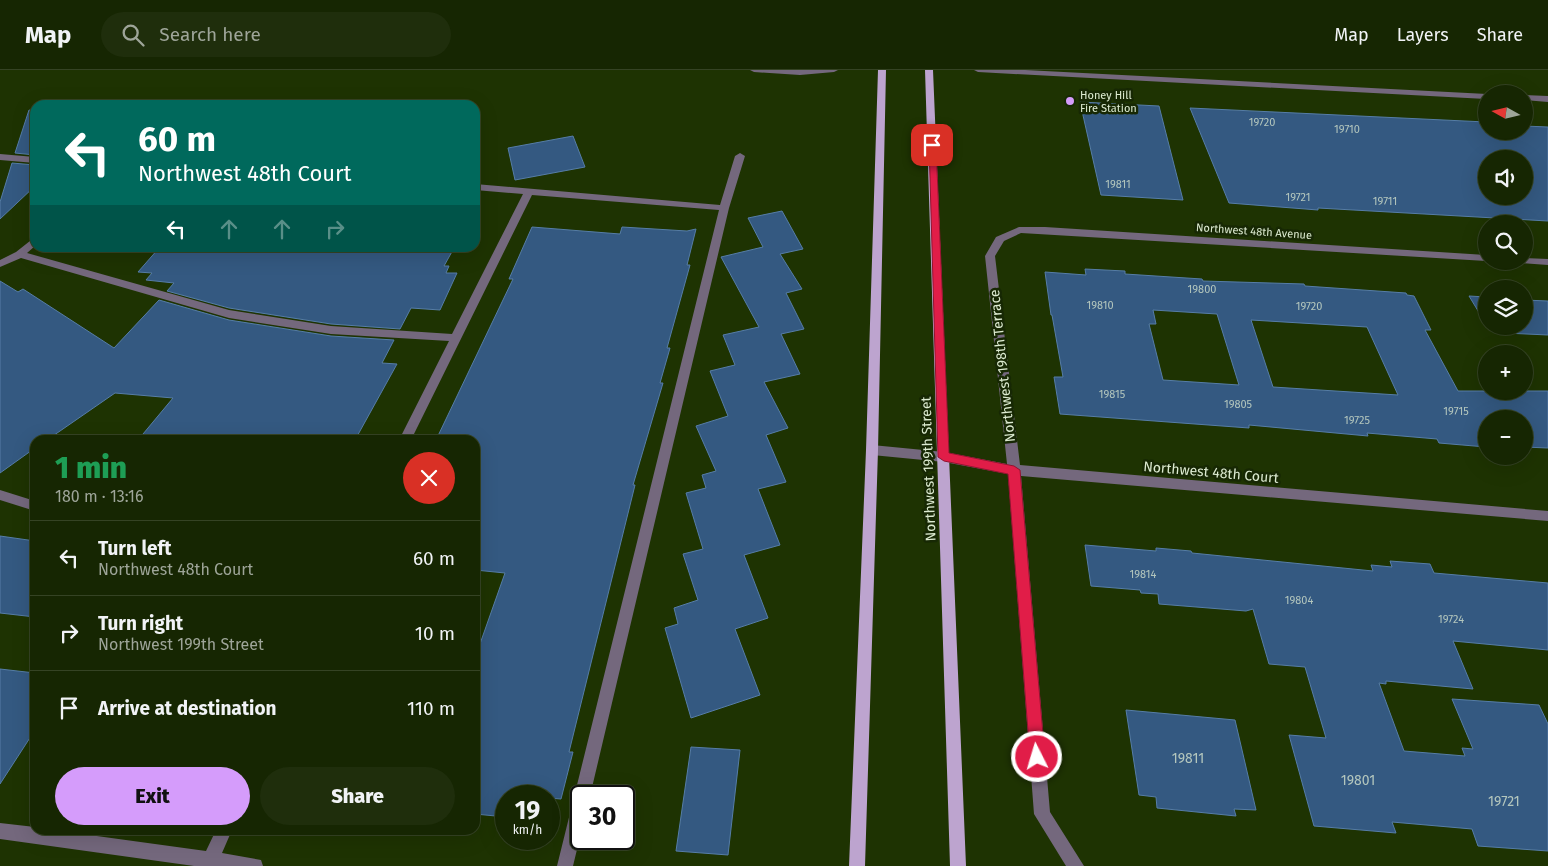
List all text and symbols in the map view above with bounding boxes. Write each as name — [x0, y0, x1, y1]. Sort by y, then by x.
search box — [101, 12, 451, 57]
text: Map — [25, 21, 71, 49]
icon: search — [119, 21, 147, 49]
text: Search here — [159, 23, 261, 46]
text: Map — [1334, 24, 1369, 46]
text: Layers — [1397, 24, 1449, 46]
text: Share — [1477, 24, 1523, 46]
north arrow — [1478, 85, 1532, 140]
map controls — [1478, 85, 1533, 465]
place label: Honey Hill Fire Station — [1080, 89, 1137, 115]
marker: Honey Hill Fire Station — [1064, 95, 1076, 107]
house number: 19720 — [1249, 116, 1275, 129]
text: 60 m — [138, 118, 216, 160]
icon: left — [55, 120, 120, 185]
house number: 19710 — [1334, 123, 1360, 136]
pin — [911, 124, 953, 166]
icon: arrive — [918, 131, 946, 159]
button: sound — [1478, 150, 1533, 205]
text: Northwest 48th Court — [138, 160, 351, 187]
house number: 19811 — [1105, 178, 1131, 191]
house number: 19721 — [1285, 191, 1311, 204]
house number: 19711 — [1373, 195, 1397, 208]
icon: left — [162, 215, 190, 243]
icon: ahead — [215, 215, 243, 243]
icon: ahead — [268, 215, 296, 243]
icon: right — [321, 215, 349, 243]
button: search — [1478, 215, 1533, 270]
street label: Northwest 48th Avenue — [1196, 221, 1312, 242]
button: layers — [1478, 280, 1533, 335]
house number: 19800 — [1188, 283, 1216, 296]
street label: Northwest 198th Terrace — [986, 289, 1019, 443]
house number: 19810 — [1086, 299, 1114, 312]
house number: 19720 — [1296, 300, 1322, 313]
button: + — [1478, 345, 1533, 400]
house number: 19815 — [1099, 388, 1126, 401]
street label: Northwest 199th Street — [917, 395, 940, 542]
house number: 19805 — [1224, 398, 1253, 411]
house number: 19715 — [1443, 405, 1469, 418]
button: − — [1478, 410, 1533, 465]
house number: 19725 — [1344, 414, 1371, 427]
text: 1 min — [55, 450, 127, 486]
button: close — [403, 452, 455, 504]
street label: Northwest 48th Court — [1143, 458, 1280, 487]
text: 180 m · 13:16 — [55, 487, 144, 506]
text: Turn left — [98, 537, 172, 560]
icon: left — [55, 544, 83, 572]
text: 60 m — [413, 547, 455, 570]
text: Northwest 48th Court — [98, 560, 253, 579]
house number: 19814 — [1130, 568, 1157, 581]
house number: 19804 — [1285, 594, 1313, 607]
text: Turn right — [98, 612, 183, 635]
house number: 19724 — [1438, 613, 1464, 626]
icon: right — [55, 619, 83, 647]
text: 10 m — [415, 622, 455, 645]
text: Northwest 199th Street — [98, 635, 264, 654]
icon: arrive — [55, 694, 83, 722]
text: Arrive at destination — [98, 697, 277, 720]
text: 110 m — [407, 697, 455, 720]
position arrow — [1010, 730, 1062, 782]
house number: 19811 — [1172, 750, 1204, 767]
button: Exit — [55, 767, 250, 825]
button: Share — [260, 767, 455, 825]
house number: 19801 — [1341, 772, 1375, 789]
speed limit sign: 30 — [570, 785, 635, 850]
house number: 19721 — [1488, 793, 1520, 810]
text: 19 — [515, 796, 540, 826]
text: km/h — [513, 823, 542, 837]

